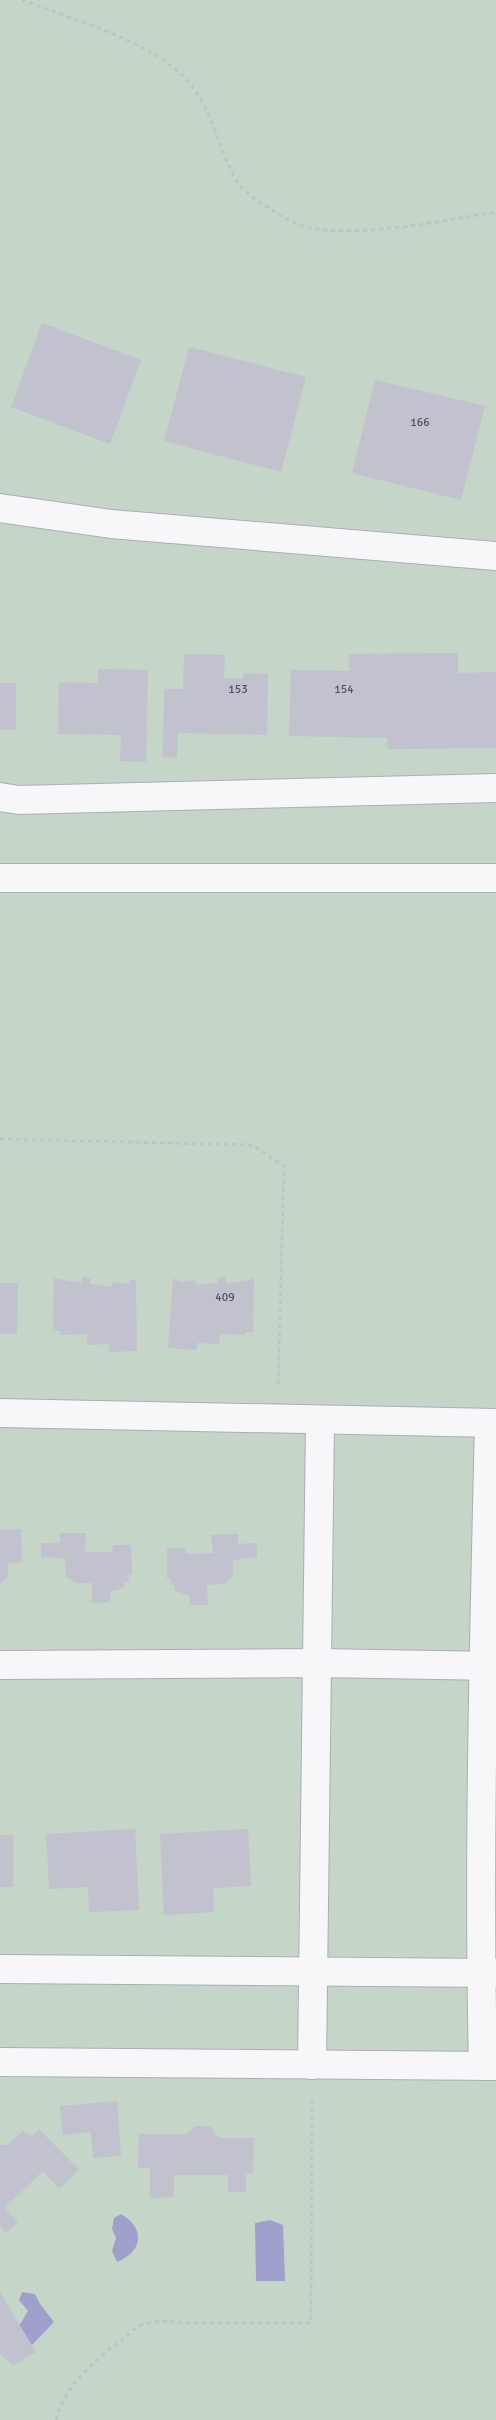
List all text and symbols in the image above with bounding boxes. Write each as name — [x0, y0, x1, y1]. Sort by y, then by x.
house number: 166 — [410, 415, 430, 430]
house number: 153 — [228, 682, 248, 697]
house number: 154 — [334, 682, 354, 697]
house number: 409 — [215, 1290, 235, 1305]

